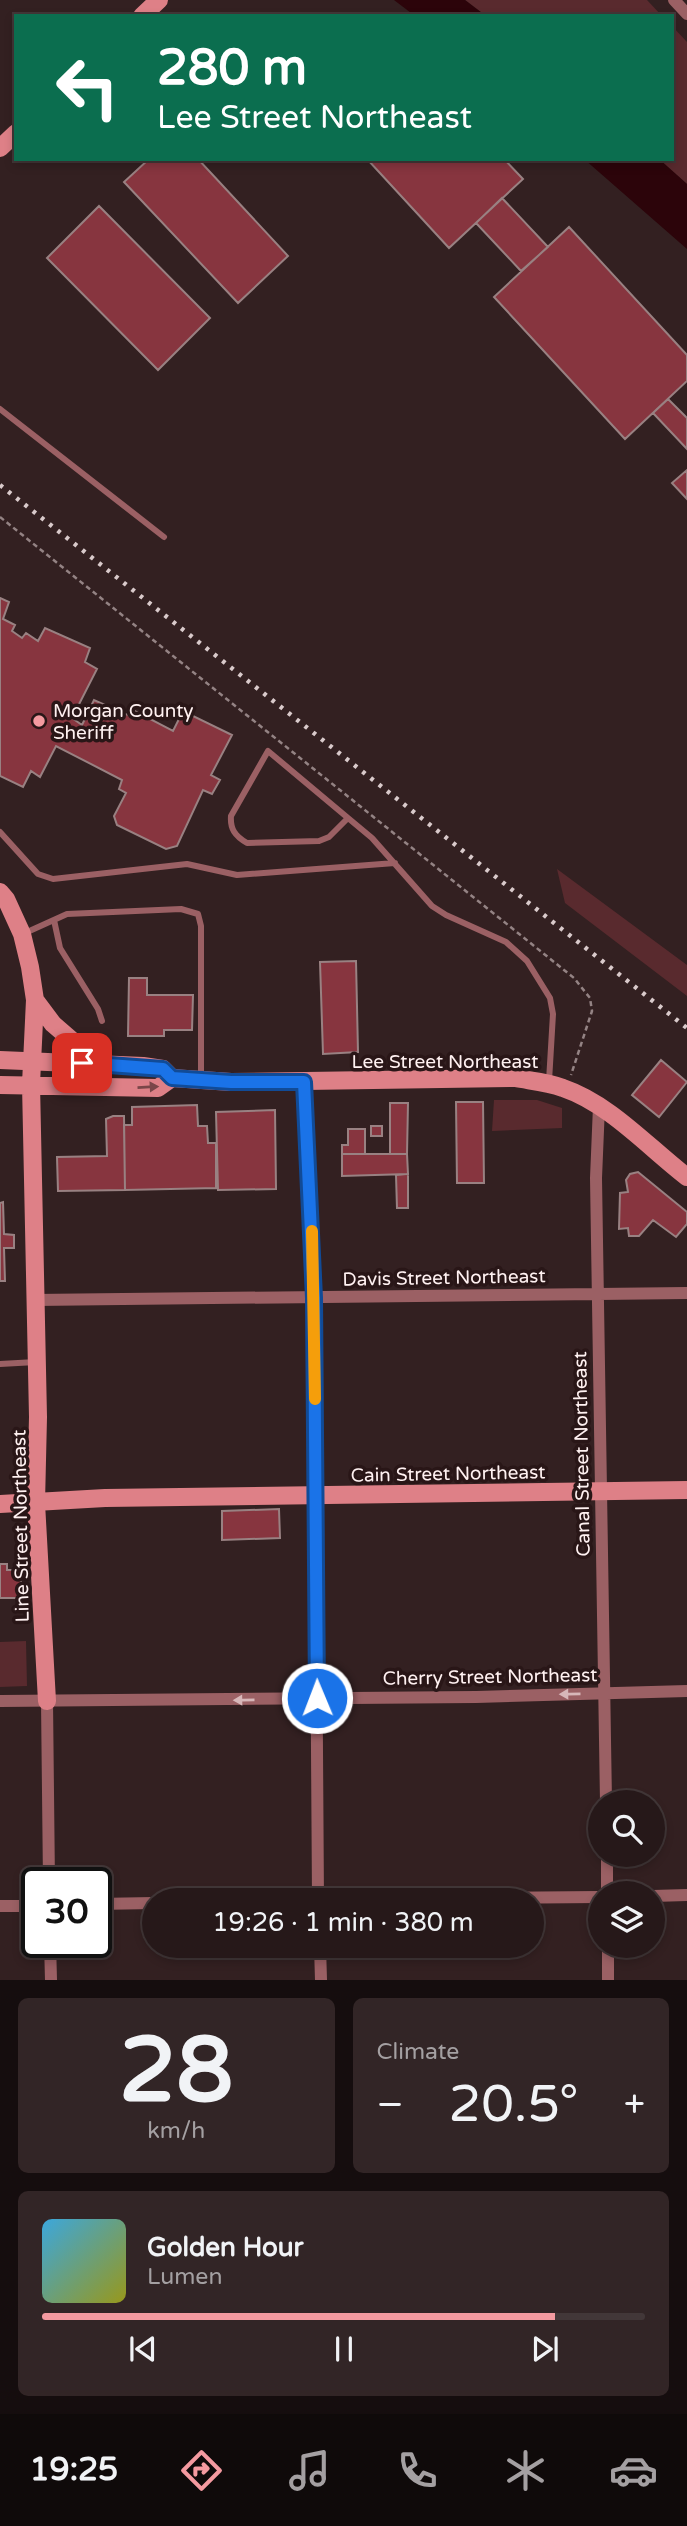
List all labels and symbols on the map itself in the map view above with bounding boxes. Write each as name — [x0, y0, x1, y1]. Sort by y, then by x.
place label: Morgan County Sheriff — [53, 700, 194, 744]
marker: Morgan County Sheriff — [31, 713, 47, 729]
pin — [52, 1033, 112, 1093]
street label: Lee Street Northeast — [351, 1051, 539, 1073]
one-way arrow — [137, 1082, 159, 1093]
street label: Davis Street Northeast — [342, 1265, 546, 1291]
street label: Canal Street Northeast — [569, 1351, 595, 1557]
street label: Line Street Northeast — [8, 1430, 34, 1622]
street label: Cain Street Northeast — [350, 1461, 546, 1487]
position arrow — [280, 1661, 354, 1735]
street label: Cherry Street Northeast — [382, 1664, 598, 1690]
one-way arrow — [559, 1688, 581, 1700]
one-way arrow — [233, 1694, 255, 1705]
speed limit sign: 30 — [21, 1867, 112, 1958]

